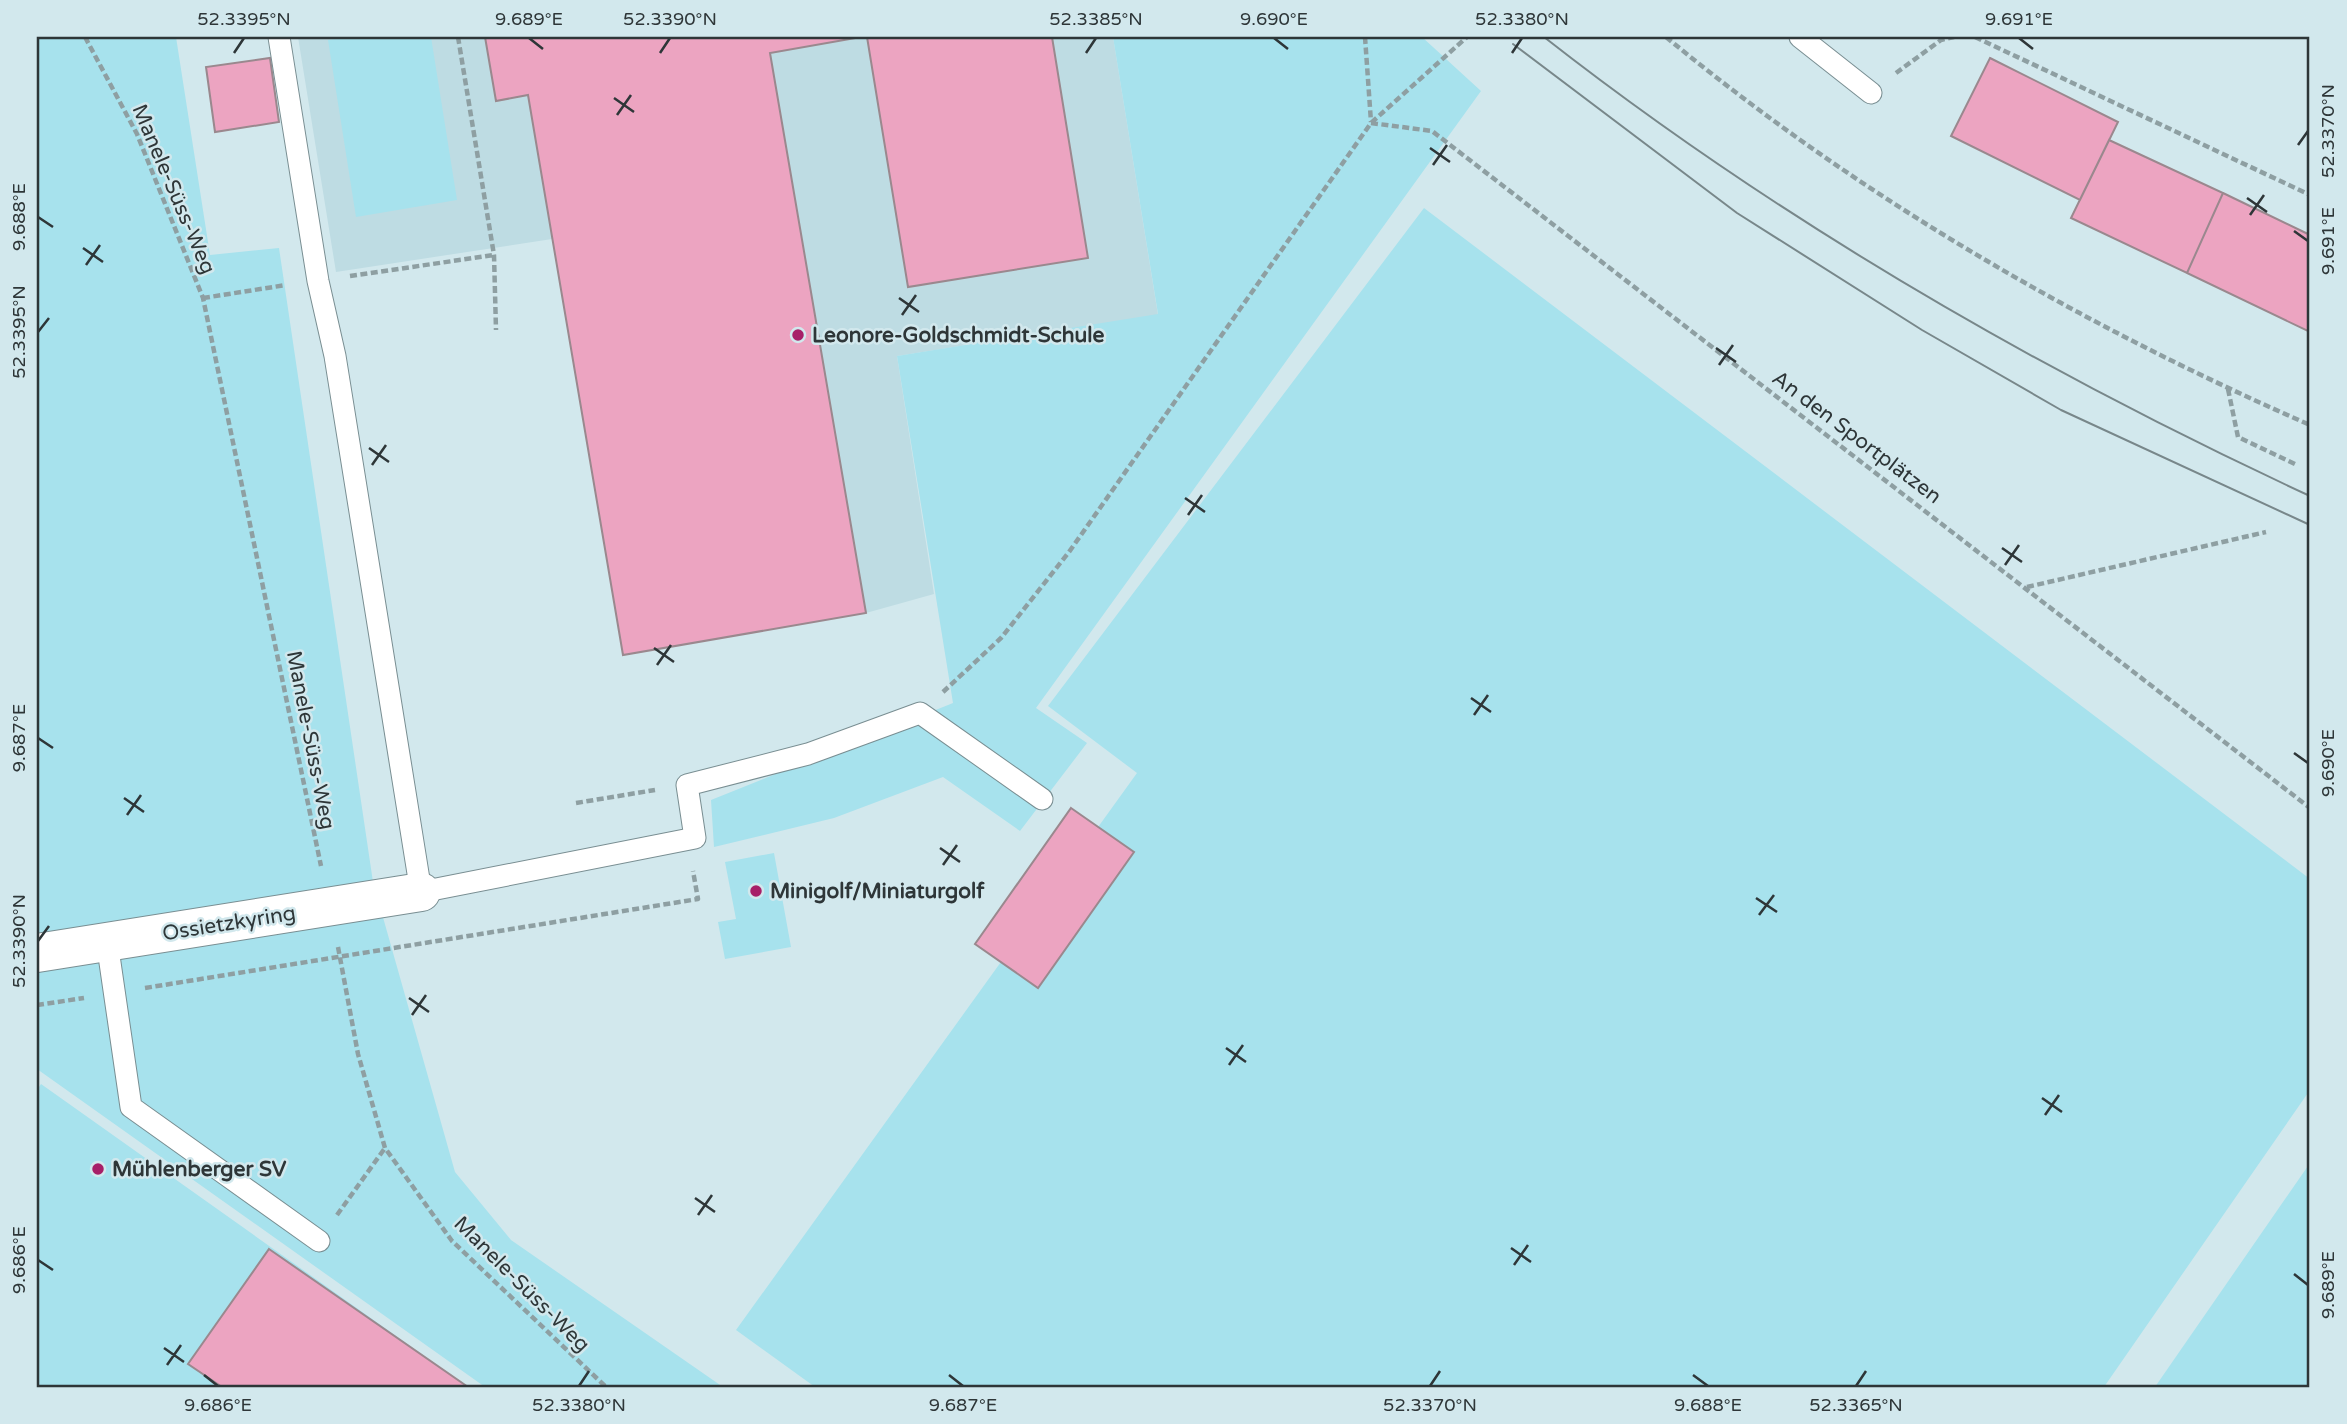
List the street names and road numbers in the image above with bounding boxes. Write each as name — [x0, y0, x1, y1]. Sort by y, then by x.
street label: Manele-Süss-Weg — [127, 101, 221, 278]
street label: An den Sportplätzen — [1767, 366, 1946, 509]
street label: Manele-Süss-Weg — [281, 649, 340, 832]
street label: Ossietzkyring — [161, 901, 298, 946]
street label: Manele-Süss-Weg — [449, 1211, 595, 1357]

